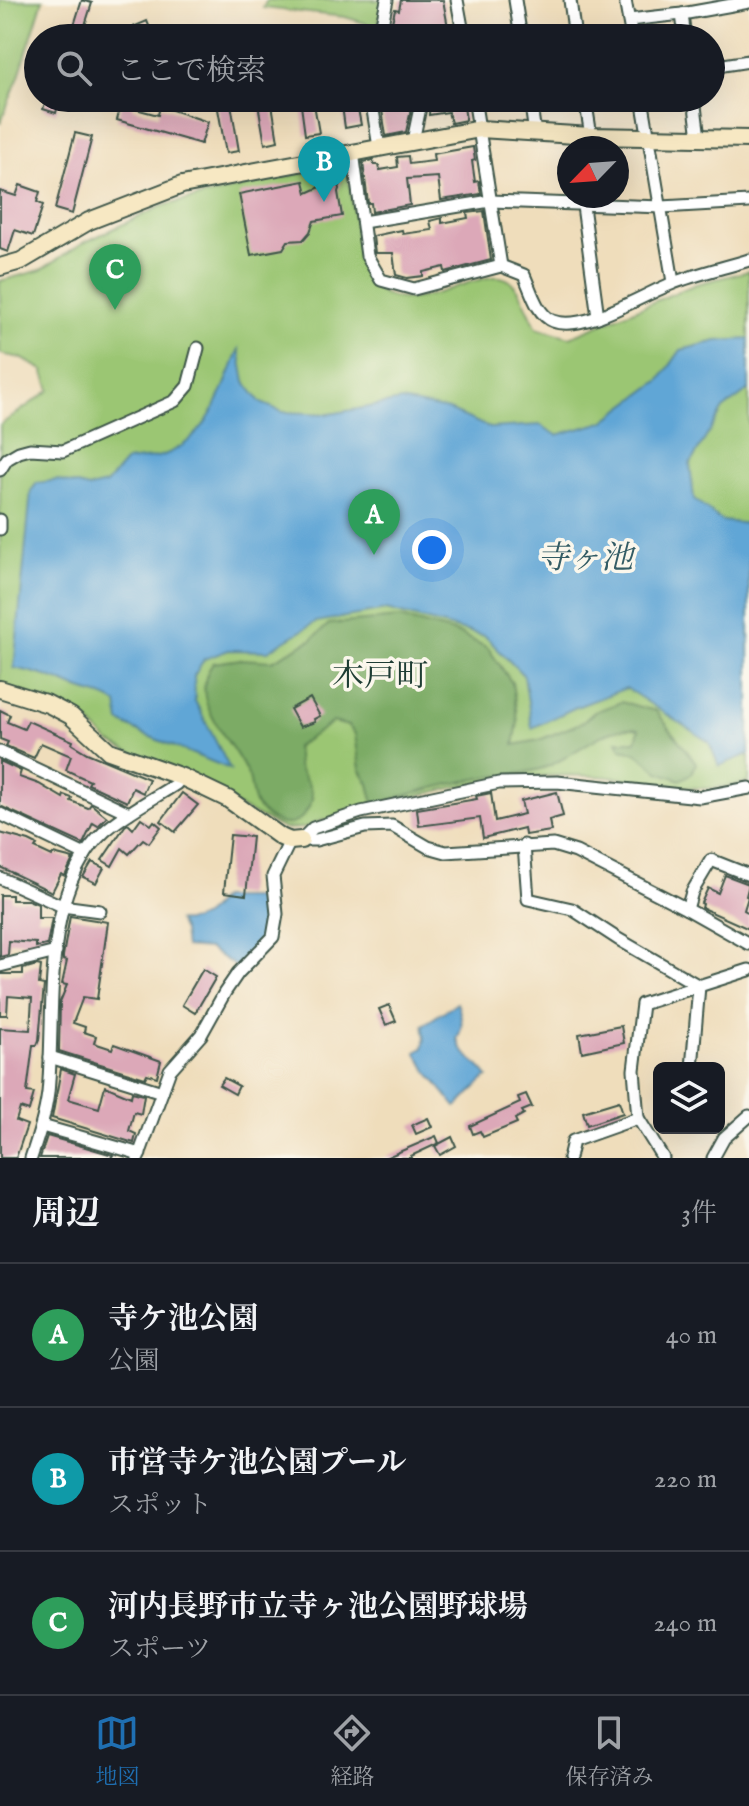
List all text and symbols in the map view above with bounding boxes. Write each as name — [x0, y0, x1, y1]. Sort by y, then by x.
search box — [24, 24, 725, 112]
icon: search — [52, 46, 96, 90]
text: ここで検索 — [116, 53, 266, 91]
pin: B — [298, 136, 350, 202]
north arrow — [557, 136, 629, 208]
pin: C — [89, 244, 141, 310]
pin: A — [348, 489, 400, 555]
your location — [412, 530, 452, 570]
water label: 寺ヶ池 — [537, 539, 636, 580]
district label: 木戸町 — [332, 657, 428, 698]
map controls — [653, 1062, 725, 1134]
button: layers — [653, 1062, 725, 1134]
text: 周辺 — [32, 1193, 100, 1236]
text: 3件 — [681, 1197, 717, 1230]
text: 寺ケ池公園 — [108, 1301, 258, 1339]
text: A — [49, 1319, 67, 1352]
text: 40 m — [666, 1319, 717, 1352]
text: 公園 — [108, 1345, 160, 1378]
text: 市営寺ケ池公園プール — [108, 1445, 407, 1483]
text: B — [49, 1463, 67, 1496]
text: 220 m — [654, 1463, 717, 1496]
text: スポット — [108, 1489, 212, 1522]
text: 河内長野市立寺ヶ池公園野球場 — [108, 1589, 528, 1627]
text: C — [49, 1607, 67, 1640]
text: 240 m — [654, 1607, 717, 1640]
text: スポーツ — [108, 1633, 211, 1666]
tab: 地図 — [95, 1711, 140, 1792]
tab: 経路 — [330, 1711, 375, 1792]
tab: 保存済み — [565, 1711, 654, 1792]

